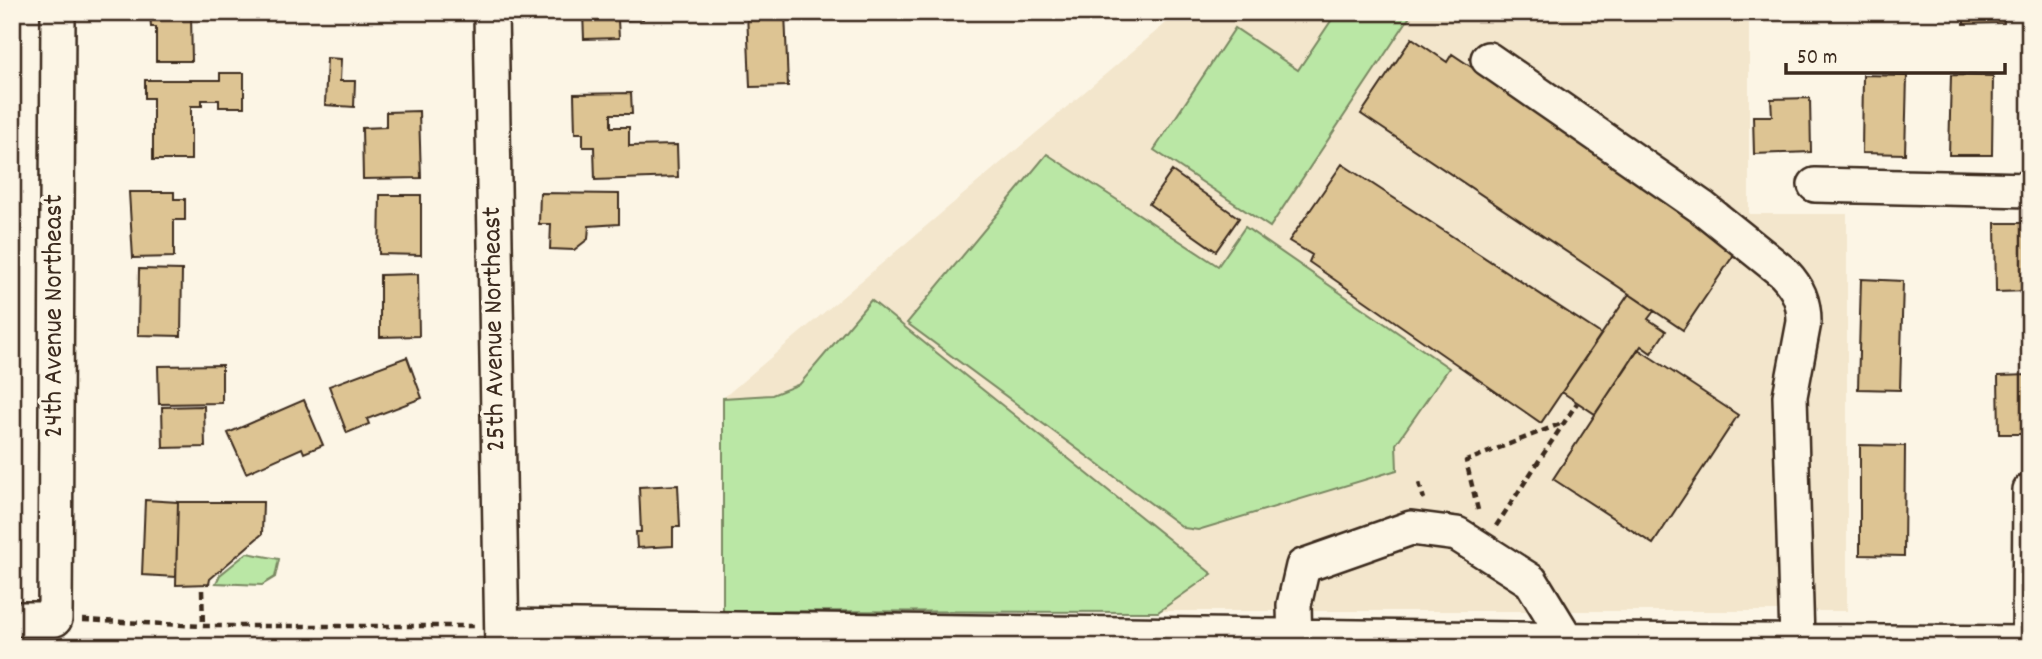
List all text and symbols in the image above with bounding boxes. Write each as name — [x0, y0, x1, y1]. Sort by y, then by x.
scale bar — [1786, 32, 2005, 76]
text: 50 m — [1797, 44, 1837, 74]
street label: 24th Avenue Northeast — [36, 194, 76, 438]
street label: 25th Avenue Northeast — [474, 206, 518, 452]

